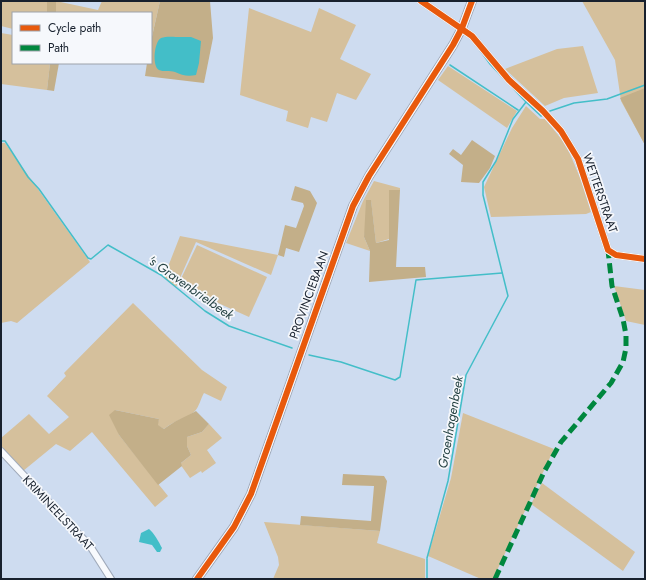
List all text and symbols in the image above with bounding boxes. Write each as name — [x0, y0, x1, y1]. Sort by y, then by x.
legend — [12, 12, 152, 64]
text: Cycle path — [48, 19, 101, 37]
text: Path — [48, 39, 69, 57]
street label: WETTERSTRAAT — [578, 151, 622, 236]
street label: PROVINCIEBAAN — [285, 249, 333, 341]
water label: 's Gravenbrielbeek — [144, 251, 238, 324]
water label: Groenhagenbeek — [433, 374, 468, 470]
street label: KRIMINEELSTRAAT — [18, 471, 98, 555]

